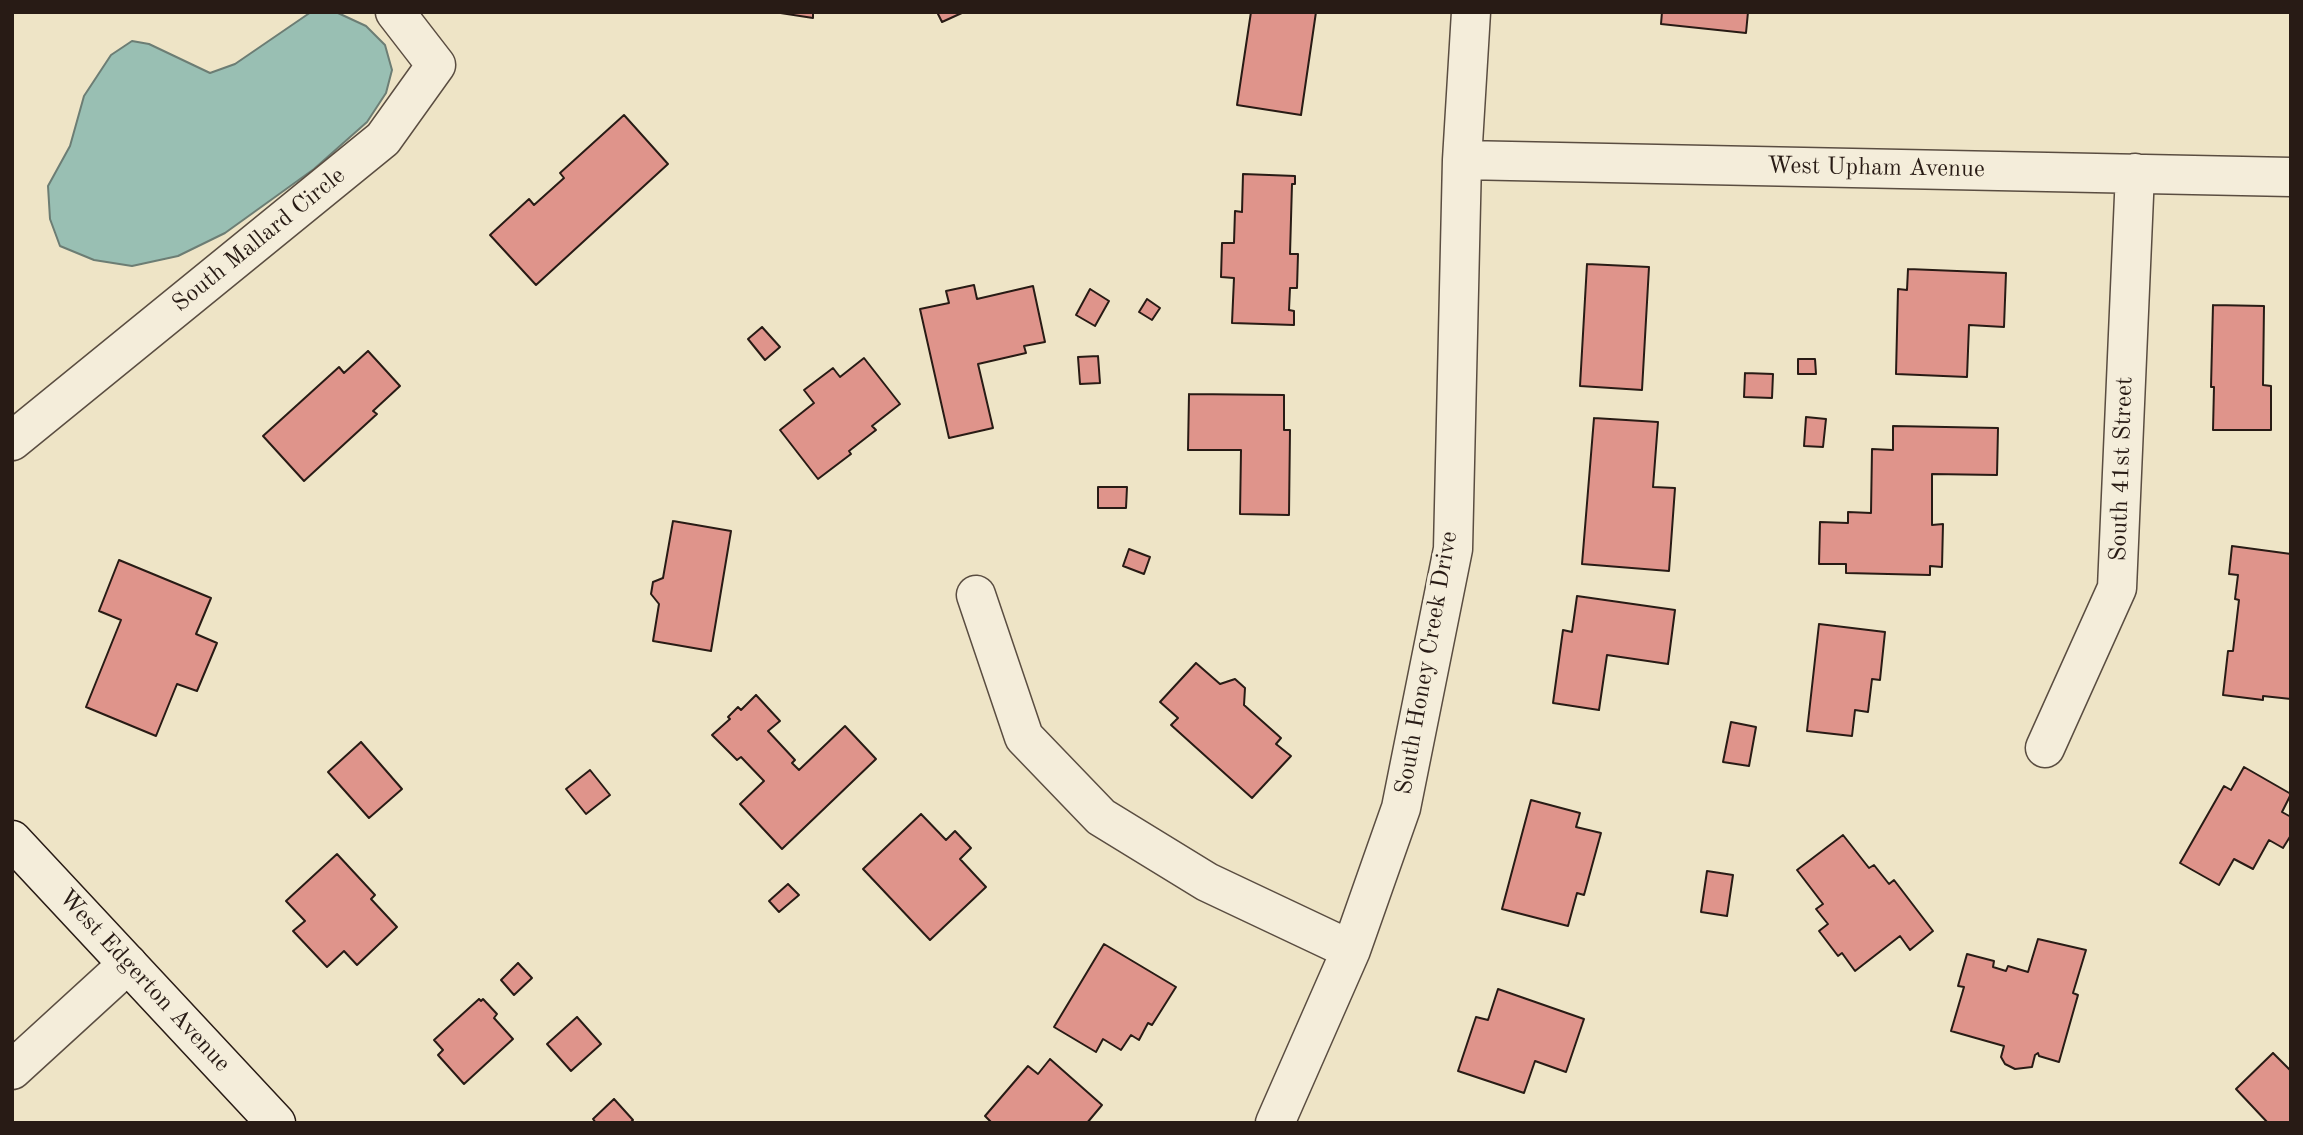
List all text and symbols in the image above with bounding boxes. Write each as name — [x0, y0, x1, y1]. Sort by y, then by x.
street label: West Upham Avenue — [1767, 152, 1985, 184]
street label: South Mallard Circle — [167, 161, 351, 319]
street label: South 41st Street — [2104, 376, 2140, 562]
street label: South Honey Creek Drive — [1390, 529, 1464, 797]
street label: West Edgerton Avenue — [52, 884, 236, 1078]

